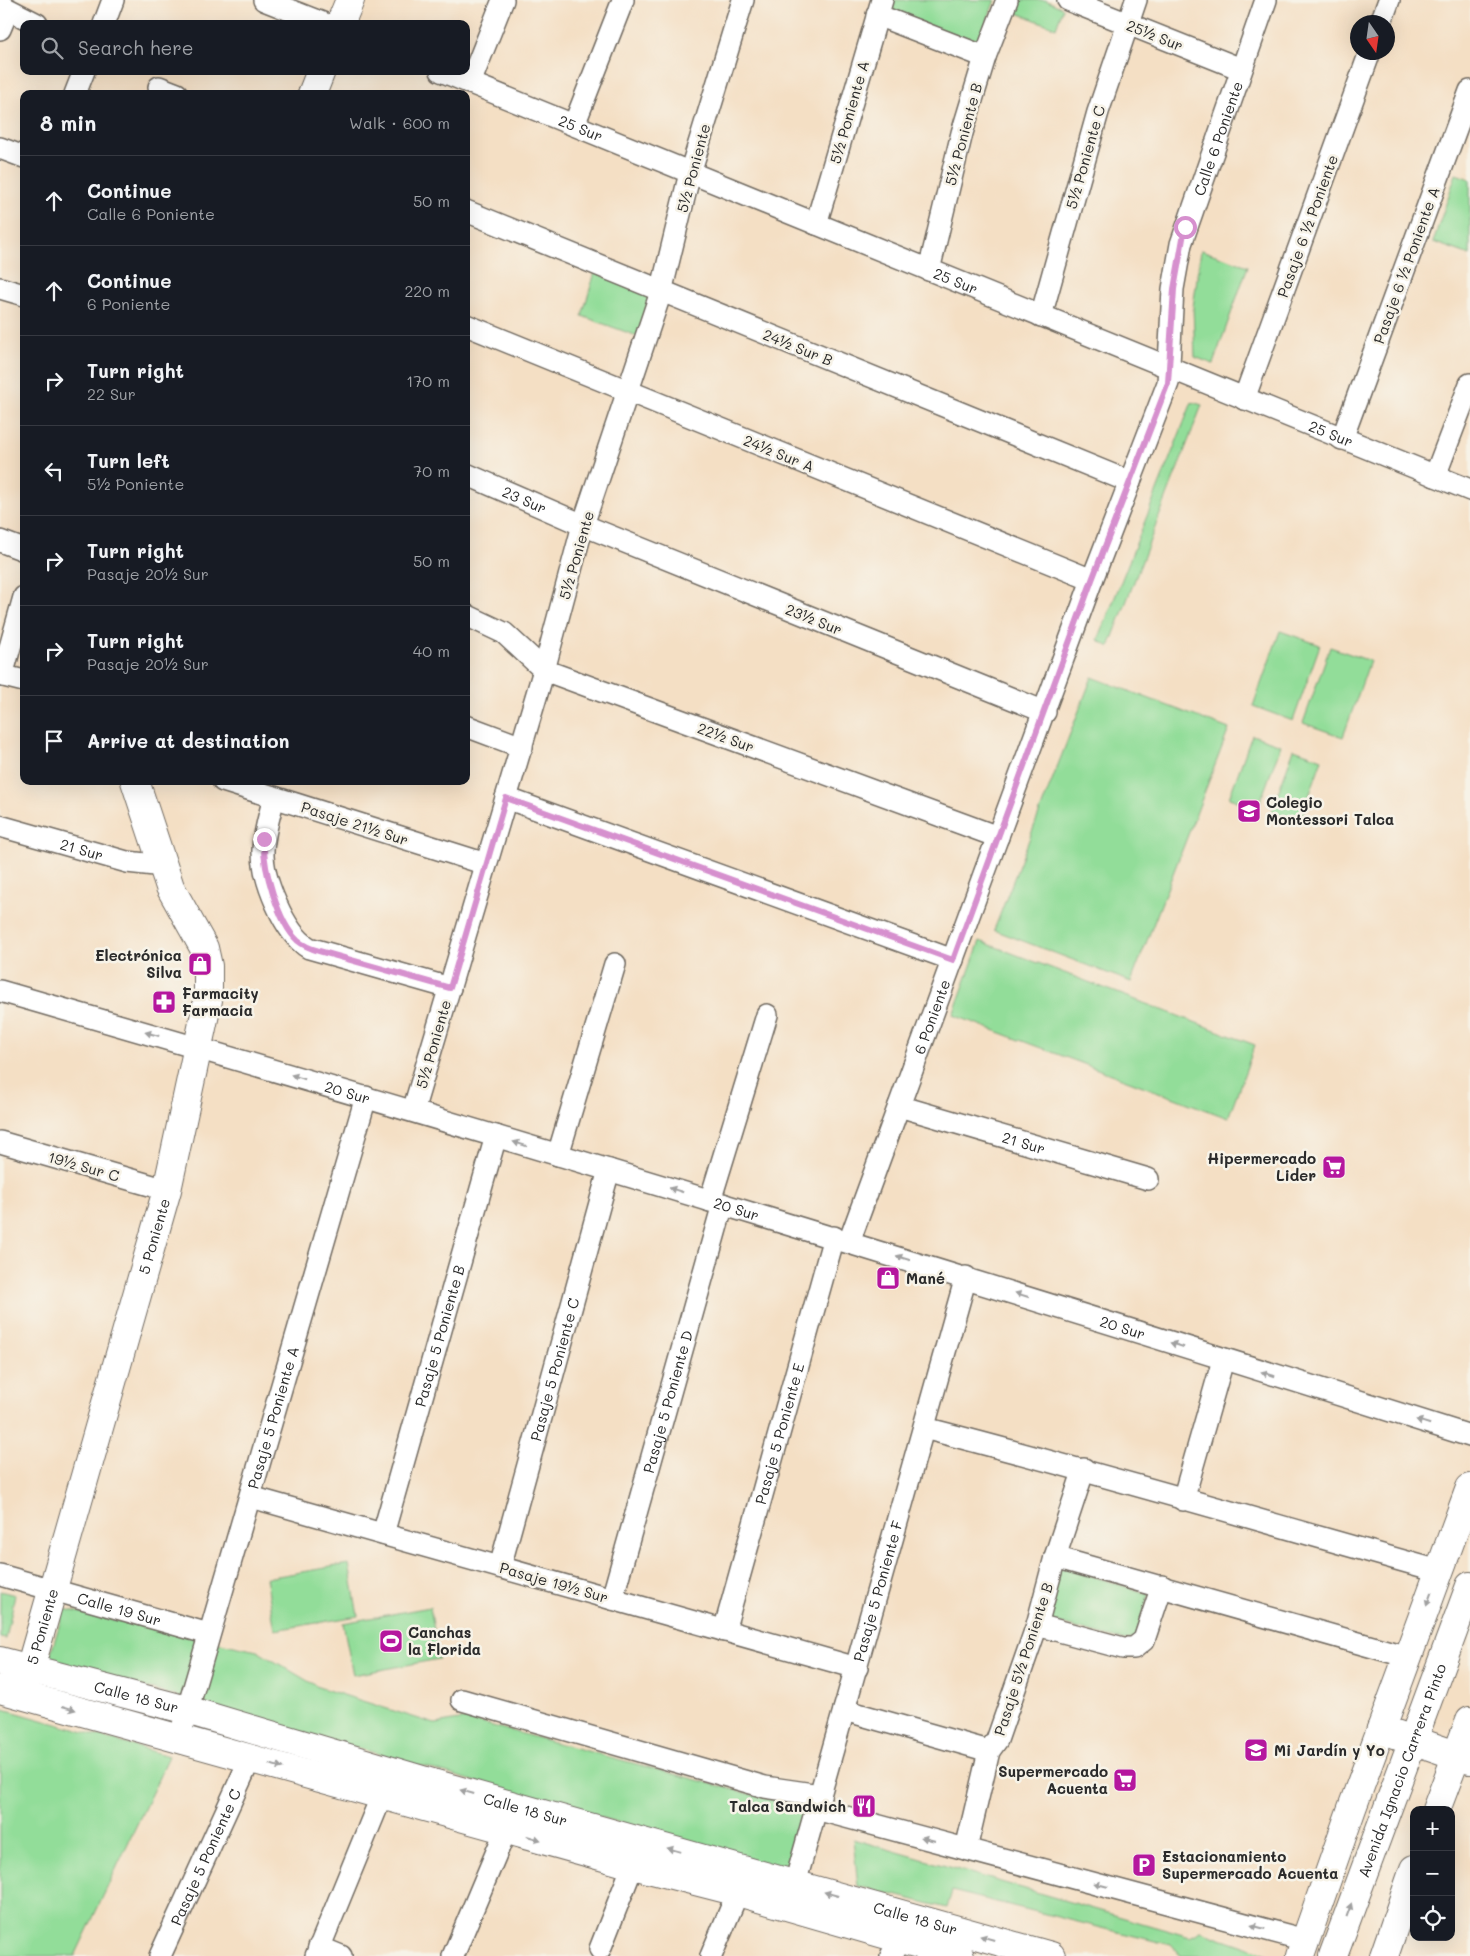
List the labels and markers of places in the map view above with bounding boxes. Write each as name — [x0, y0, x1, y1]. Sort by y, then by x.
place label: Colegio Montessori Talca — [1266, 792, 1394, 829]
school or university icon: Colegio Montessori Talca — [1236, 798, 1262, 824]
place label: Electrónica Silva — [95, 945, 182, 982]
shop icon: Electrónica Silva — [187, 951, 213, 977]
place label: Farmacity Farmacia — [182, 983, 259, 1020]
pharmacy icon: Farmacity Farmacia — [151, 989, 177, 1015]
place label: Hipermercado Lider — [1207, 1148, 1316, 1185]
supermarket icon: Hipermercado Lider — [1321, 1154, 1347, 1180]
shop icon: Mané — [875, 1265, 901, 1291]
place label: Mané — [906, 1268, 945, 1288]
place label: Canchas la Florida — [408, 1622, 481, 1659]
sports icon: Canchas la Florida — [378, 1628, 404, 1654]
school or university icon: Mi Jardín y Yo — [1243, 1737, 1269, 1763]
place label: Mi Jardín y Yo — [1274, 1740, 1385, 1760]
place label: Supermercado Acuenta — [998, 1761, 1108, 1798]
supermarket icon: Supermercado Acuenta — [1112, 1767, 1138, 1793]
restaurant icon: Talca Sandwich — [851, 1793, 877, 1819]
place label: Talca Sandwich — [729, 1796, 846, 1816]
place label: Estacionamiento Supermercado Acuenta — [1162, 1846, 1338, 1883]
parking icon: Estacionamiento Supermercado Acuenta — [1131, 1852, 1157, 1878]

